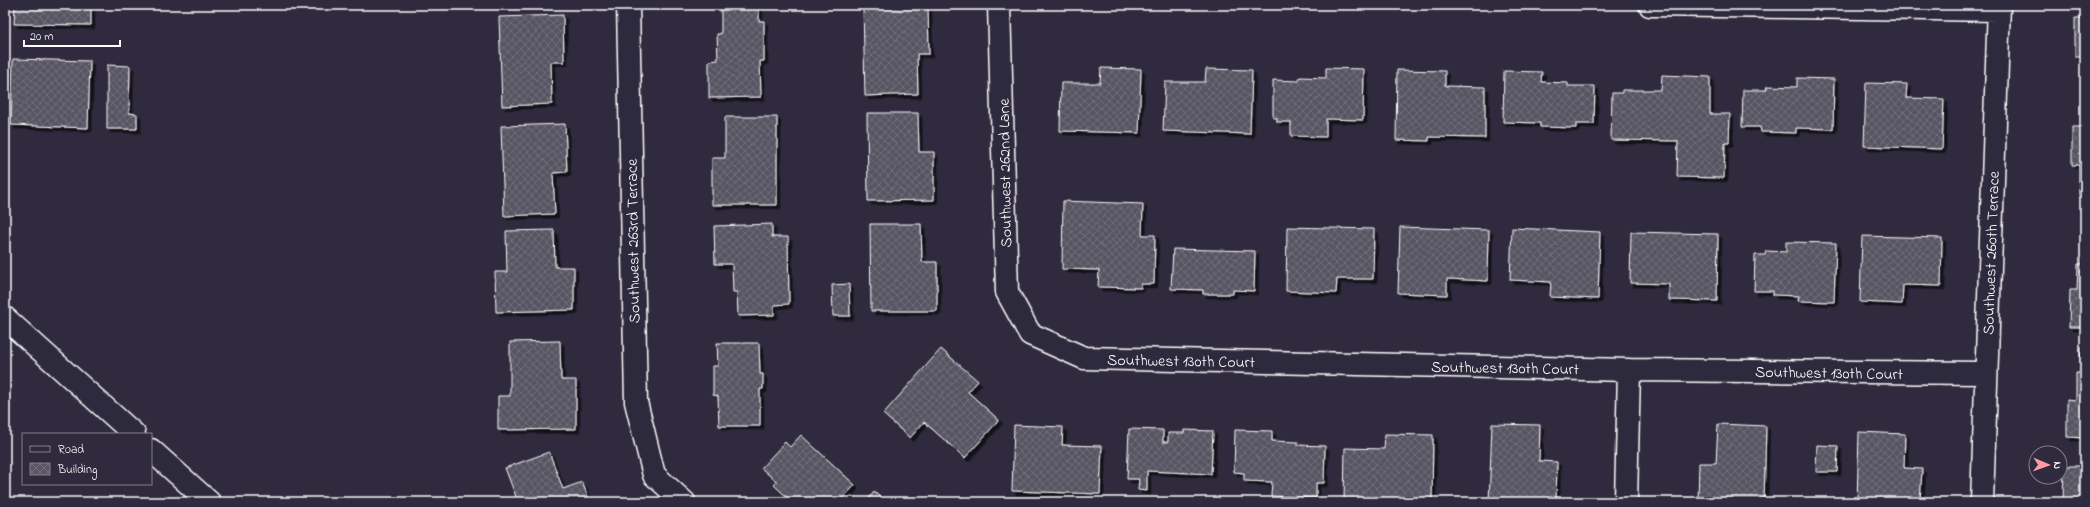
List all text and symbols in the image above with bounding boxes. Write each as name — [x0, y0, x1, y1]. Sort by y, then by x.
scale bar — [24, 22, 120, 48]
text: 20 m — [30, 28, 53, 46]
street label: Southwest 262nd Lane — [993, 97, 1019, 248]
street label: Southwest 263rd Terrace — [621, 158, 647, 323]
street label: Southwest 260th Terrace — [1977, 170, 2007, 335]
street label: Southwest 130th Court — [1107, 349, 1256, 375]
street label: Southwest 130th Court — [1431, 356, 1580, 382]
street label: Southwest 130th Court — [1755, 361, 1904, 387]
legend — [22, 433, 152, 485]
text: Road — [58, 441, 84, 459]
north arrow — [2028, 445, 2068, 485]
text: Building — [57, 461, 97, 480]
text: N — [2049, 461, 2065, 469]

